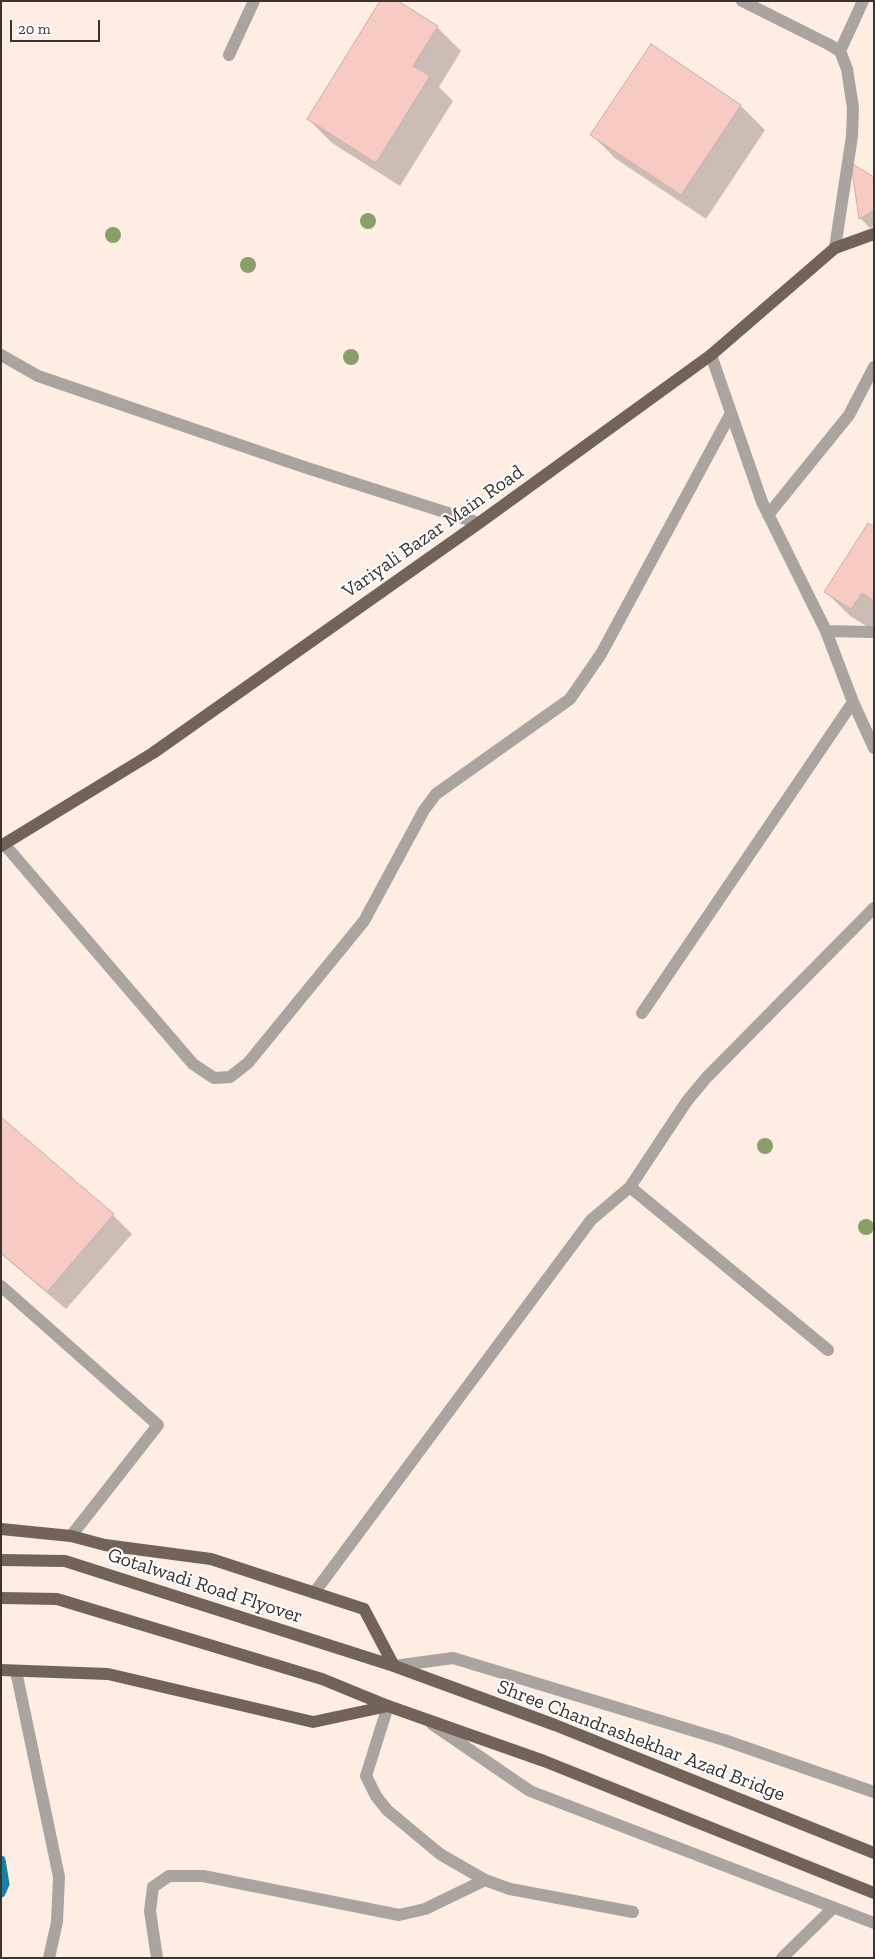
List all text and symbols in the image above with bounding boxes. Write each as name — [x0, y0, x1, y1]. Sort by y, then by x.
scale bar — [12, 10, 102, 42]
text: 20 m — [18, 20, 51, 38]
street label: Variyali Bazar Main Road — [338, 460, 528, 604]
street label: Gotalwadi Road Flyover — [104, 1543, 306, 1629]
street label: Shree Chandrashekhar Azad Bridge — [494, 1675, 788, 1807]

